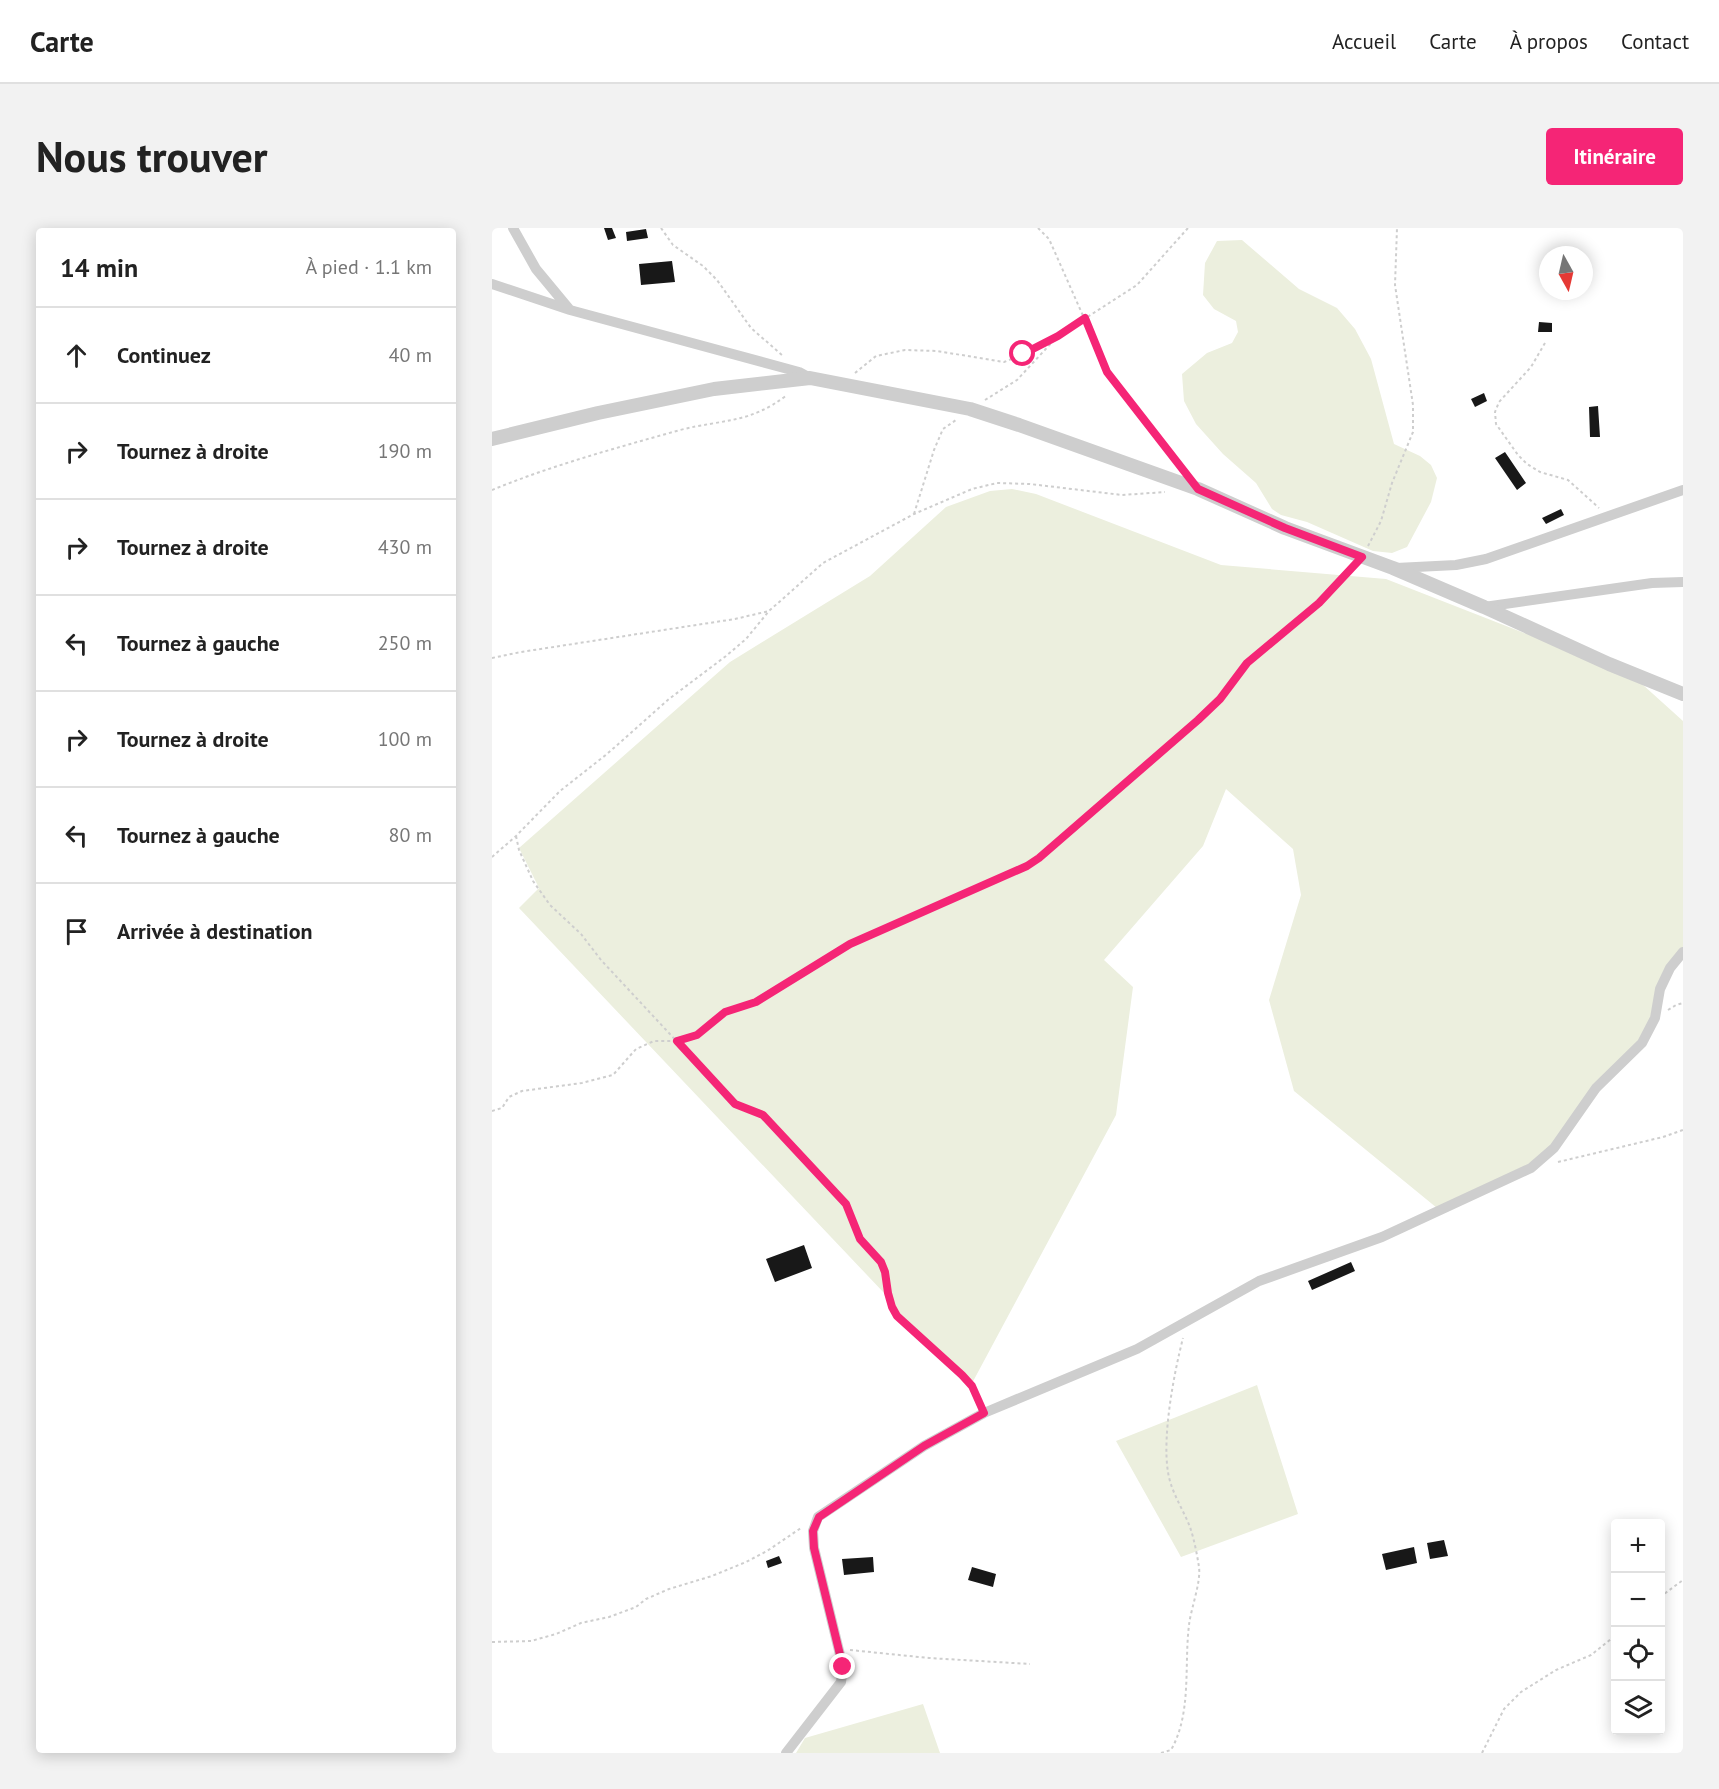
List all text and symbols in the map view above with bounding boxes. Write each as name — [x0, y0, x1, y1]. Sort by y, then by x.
text: Carte — [30, 23, 94, 60]
text: Accueil — [1332, 28, 1396, 55]
text: Carte — [1429, 28, 1477, 55]
text: À propos — [1510, 28, 1588, 55]
text: Contact — [1621, 28, 1689, 55]
button: Itinéraire — [1546, 128, 1683, 185]
text: Nous trouver — [36, 129, 267, 184]
north arrow — [1539, 246, 1593, 300]
text: 14 min — [60, 251, 138, 284]
text: À pied · 1.1 km — [305, 254, 432, 280]
icon: ahead — [60, 339, 93, 372]
route start — [1009, 340, 1035, 366]
text: Continuez — [117, 341, 211, 369]
text: 40 m — [389, 342, 432, 368]
icon: right — [60, 435, 93, 468]
text: Tournez à droite — [117, 437, 269, 465]
text: 190 m — [378, 438, 432, 464]
icon: right — [60, 531, 93, 564]
text: Tournez à droite — [117, 533, 269, 561]
text: 430 m — [378, 534, 432, 560]
icon: left — [60, 627, 93, 660]
text: Tournez à gauche — [117, 629, 280, 657]
text: 250 m — [378, 630, 432, 656]
icon: right — [60, 723, 93, 756]
text: Tournez à droite — [117, 725, 269, 753]
text: 100 m — [378, 726, 432, 752]
icon: left — [60, 819, 93, 852]
text: Tournez à gauche — [117, 821, 280, 849]
text: 80 m — [389, 822, 432, 848]
icon: arrive — [60, 915, 93, 948]
text: Arrivée à destination — [117, 917, 313, 945]
map controls — [1611, 1519, 1665, 1735]
button: + — [1611, 1519, 1665, 1573]
button: − — [1611, 1573, 1665, 1627]
button: locate — [1611, 1627, 1665, 1681]
route end — [829, 1653, 855, 1679]
button: layers — [1611, 1681, 1665, 1735]

